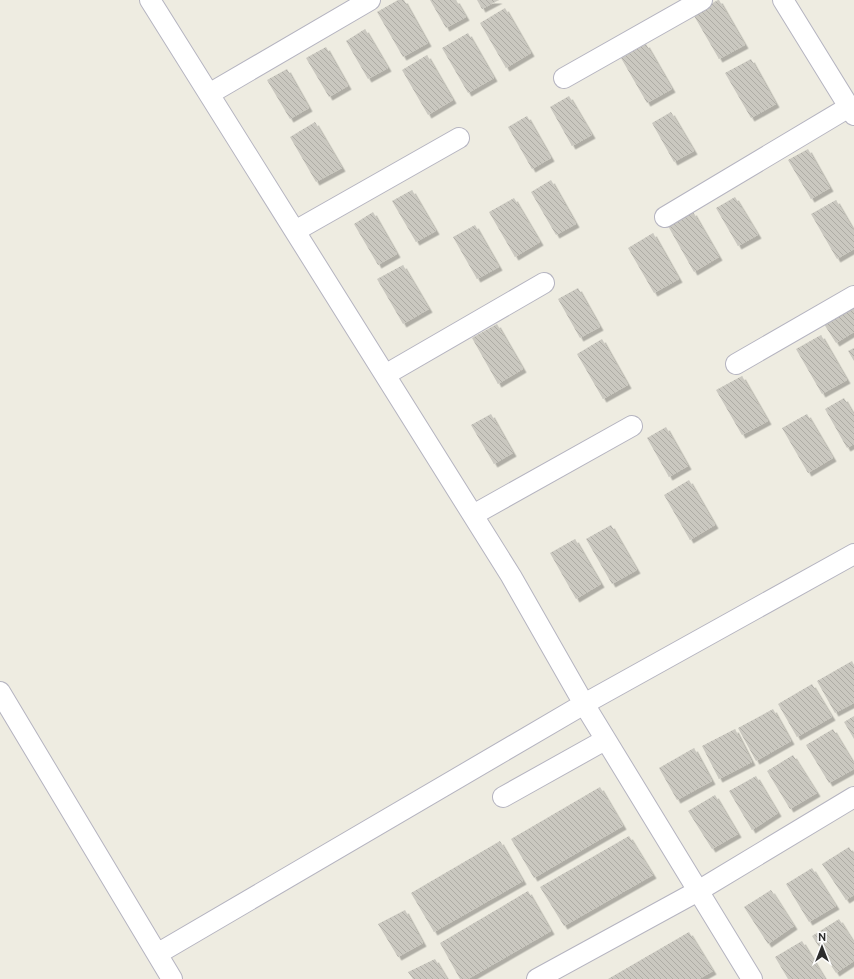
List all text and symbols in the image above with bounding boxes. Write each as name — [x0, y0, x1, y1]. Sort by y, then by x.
north arrow — [802, 927, 842, 967]
text: N — [818, 931, 826, 943]

